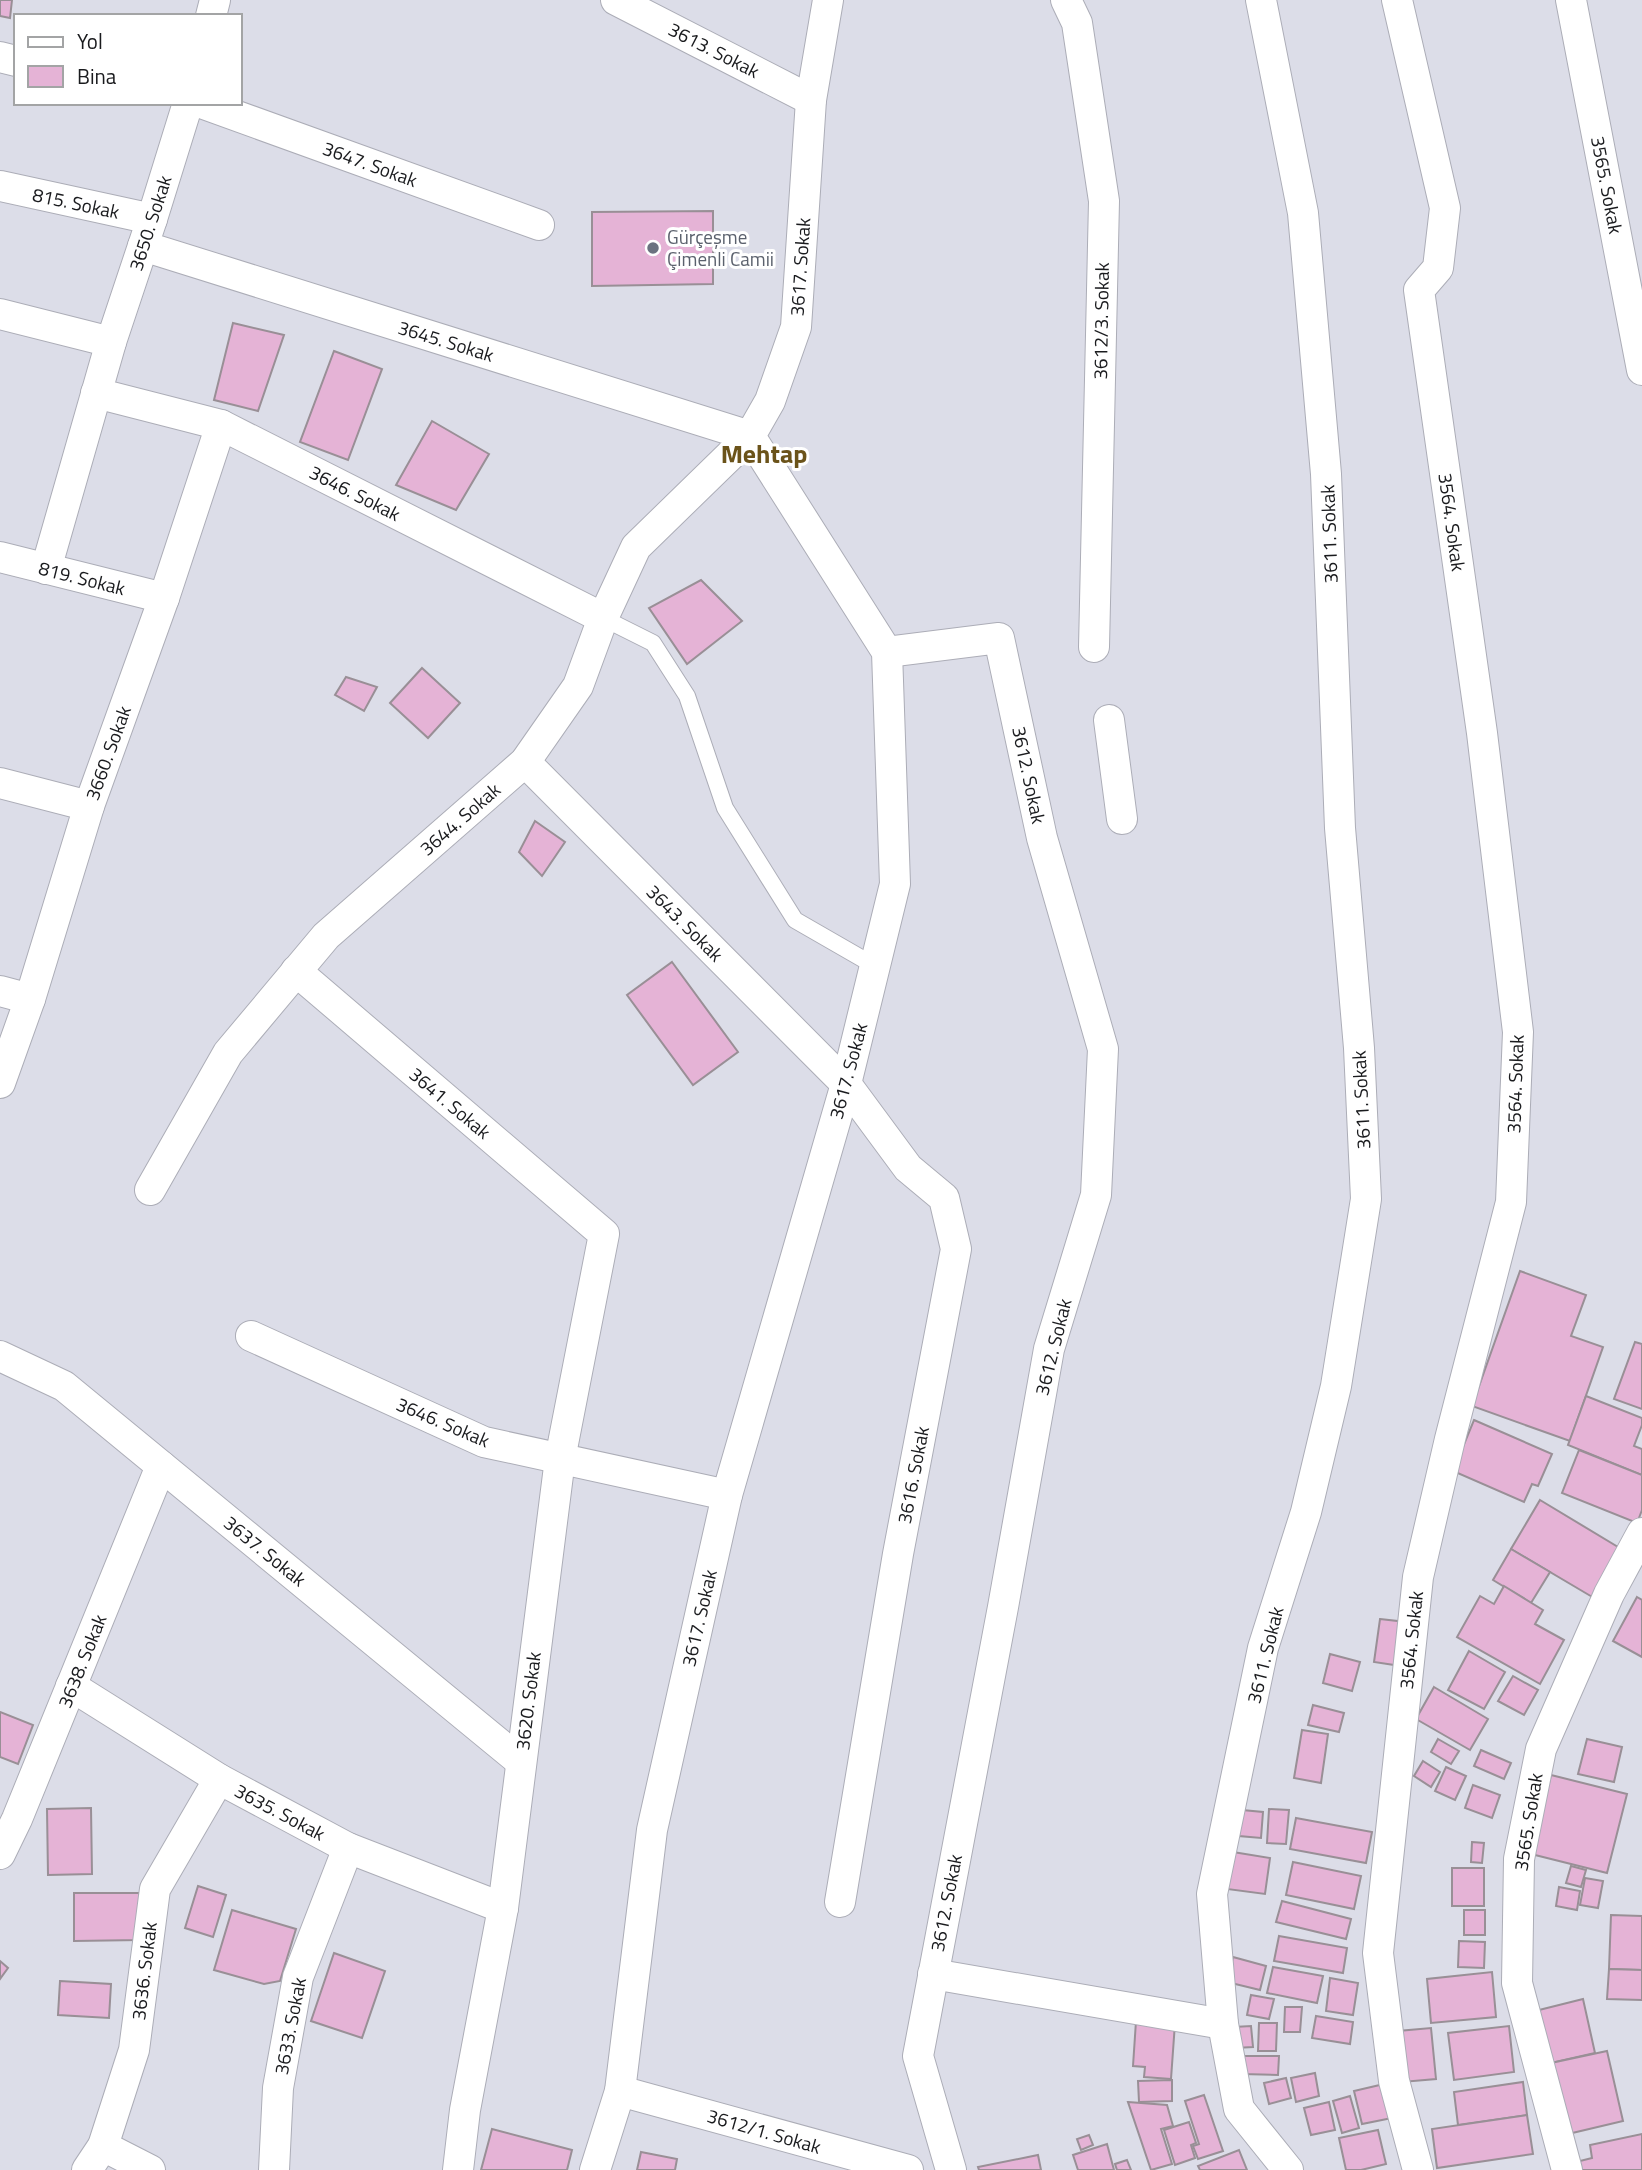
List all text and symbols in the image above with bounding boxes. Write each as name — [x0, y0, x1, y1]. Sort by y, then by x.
legend — [14, 14, 242, 105]
street label: 3613. Sokak — [664, 14, 765, 85]
text: Yol — [77, 25, 103, 57]
text: Bina — [77, 60, 117, 92]
street label: 3647. Sokak — [319, 133, 422, 194]
street label: 3565. Sokak — [1584, 134, 1631, 236]
street label: 3650. Sokak — [120, 171, 179, 274]
street label: 815. Sokak — [30, 179, 122, 226]
street label: 3617. Sokak — [782, 217, 817, 317]
place label: Gürçeşme Çimenli Camii — [667, 222, 774, 273]
marker: Gürçeşme Çimenli Camii — [645, 240, 661, 256]
street label: 3612/3. Sokak — [1085, 262, 1116, 380]
street label: 3645. Sokak — [395, 312, 498, 369]
district label: Mehtap — [721, 434, 807, 473]
street label: 3646. Sokak — [305, 457, 406, 528]
street label: 3564. Sokak — [1431, 471, 1474, 573]
street label: 3611. Sokak — [1312, 484, 1345, 584]
street label: 819. Sokak — [36, 553, 128, 602]
street label: 3660. Sokak — [77, 701, 138, 804]
street label: 3612. Sokak — [1005, 724, 1054, 826]
street label: 3644. Sokak — [413, 775, 506, 862]
street label: 3643. Sokak — [640, 877, 731, 968]
street label: 3617. Sokak — [821, 1019, 874, 1122]
street label: 3564. Sokak — [1498, 1034, 1531, 1134]
street label: 3611. Sokak — [1343, 1050, 1378, 1150]
street label: 3641. Sokak — [403, 1060, 498, 1145]
street label: 3612. Sokak — [1026, 1295, 1079, 1398]
street label: 3646. Sokak — [392, 1389, 494, 1454]
street label: 3616. Sokak — [889, 1424, 936, 1526]
street label: 3637. Sokak — [218, 1508, 313, 1593]
street label: 3617. Sokak — [673, 1566, 724, 1669]
street label: 3564. Sokak — [1391, 1589, 1430, 1691]
street label: 3611. Sokak — [1238, 1603, 1291, 1706]
street label: 3638. Sokak — [50, 1610, 113, 1712]
street label: 3620. Sokak — [507, 1650, 548, 1752]
street label: 3565. Sokak — [1505, 1771, 1550, 1873]
street label: 3635. Sokak — [230, 1776, 331, 1848]
street label: 3612. Sokak — [922, 1852, 969, 1954]
street label: 3636. Sokak — [123, 1920, 164, 2022]
street label: 3633. Sokak — [266, 1975, 313, 2077]
street label: 3612/1. Sokak — [704, 2100, 825, 2161]

